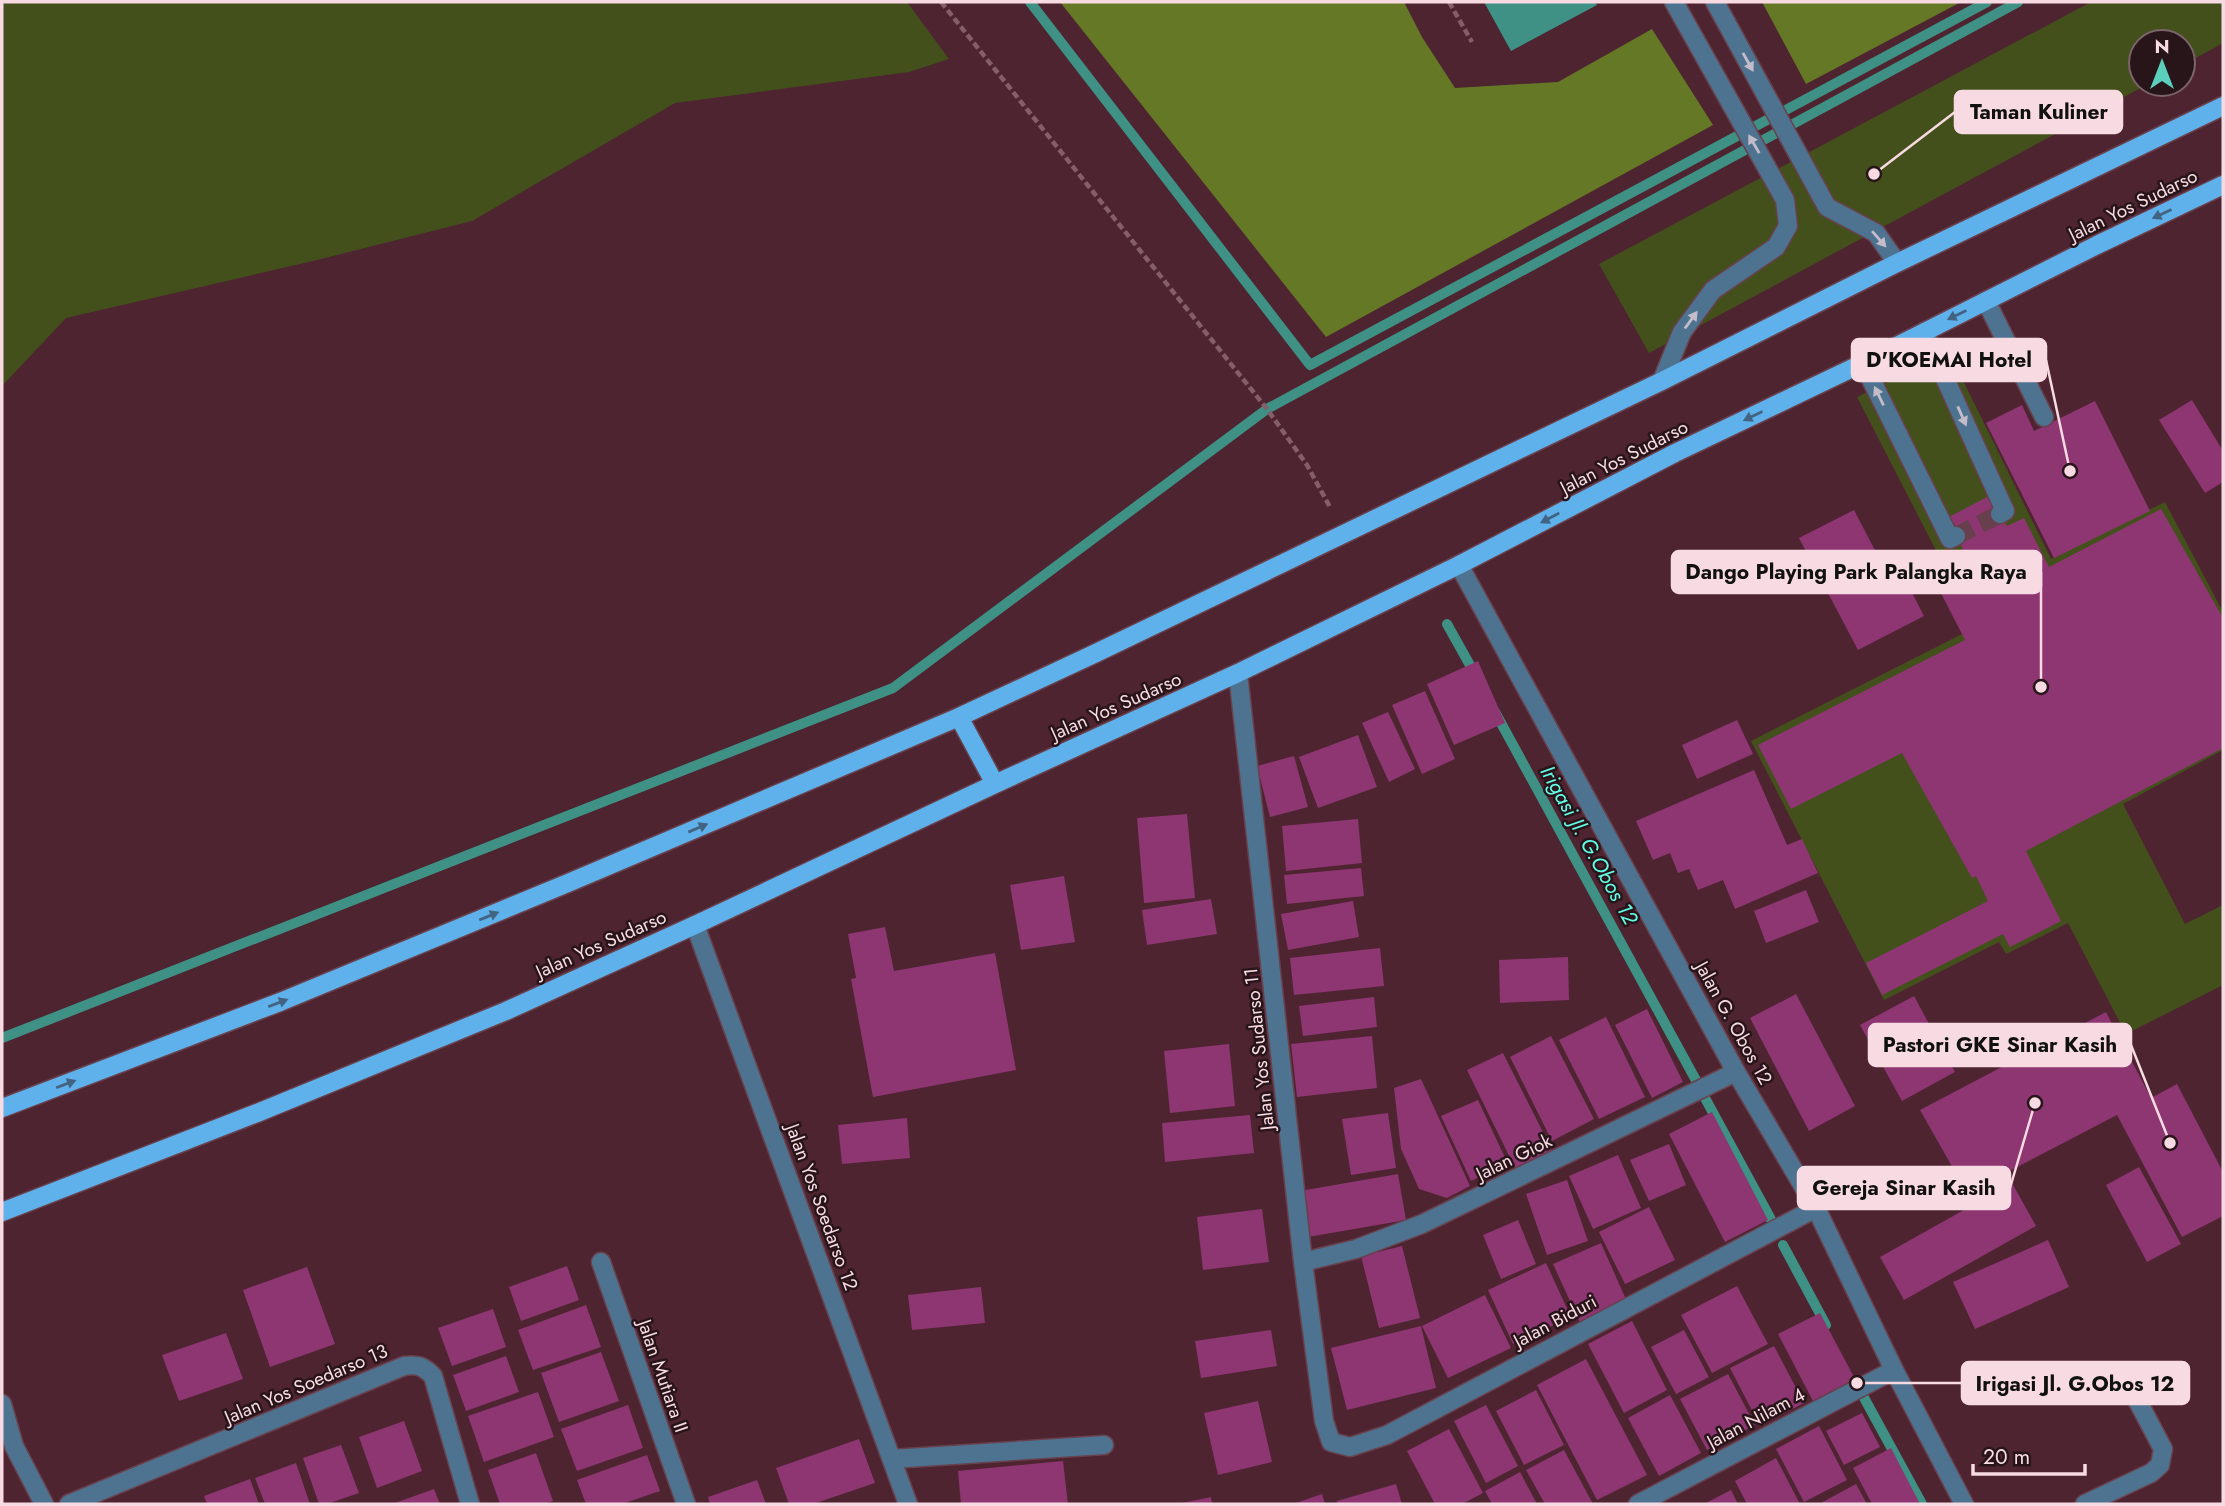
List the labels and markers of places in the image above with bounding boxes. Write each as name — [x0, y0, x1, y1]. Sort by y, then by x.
callout: Taman Kuliner — [1955, 91, 2122, 133]
callout: D'KOEMAI Hotel — [1852, 339, 2046, 381]
callout: Dango Playing Park Palangka Raya — [1672, 551, 2041, 593]
callout: Pastori GKE Sinar Kasih — [1869, 1024, 2131, 1066]
callout: Gereja Sinar Kasih — [1798, 1167, 2010, 1209]
callout: Irigasi Jl. G.Obos 12 — [1962, 1362, 2189, 1404]

